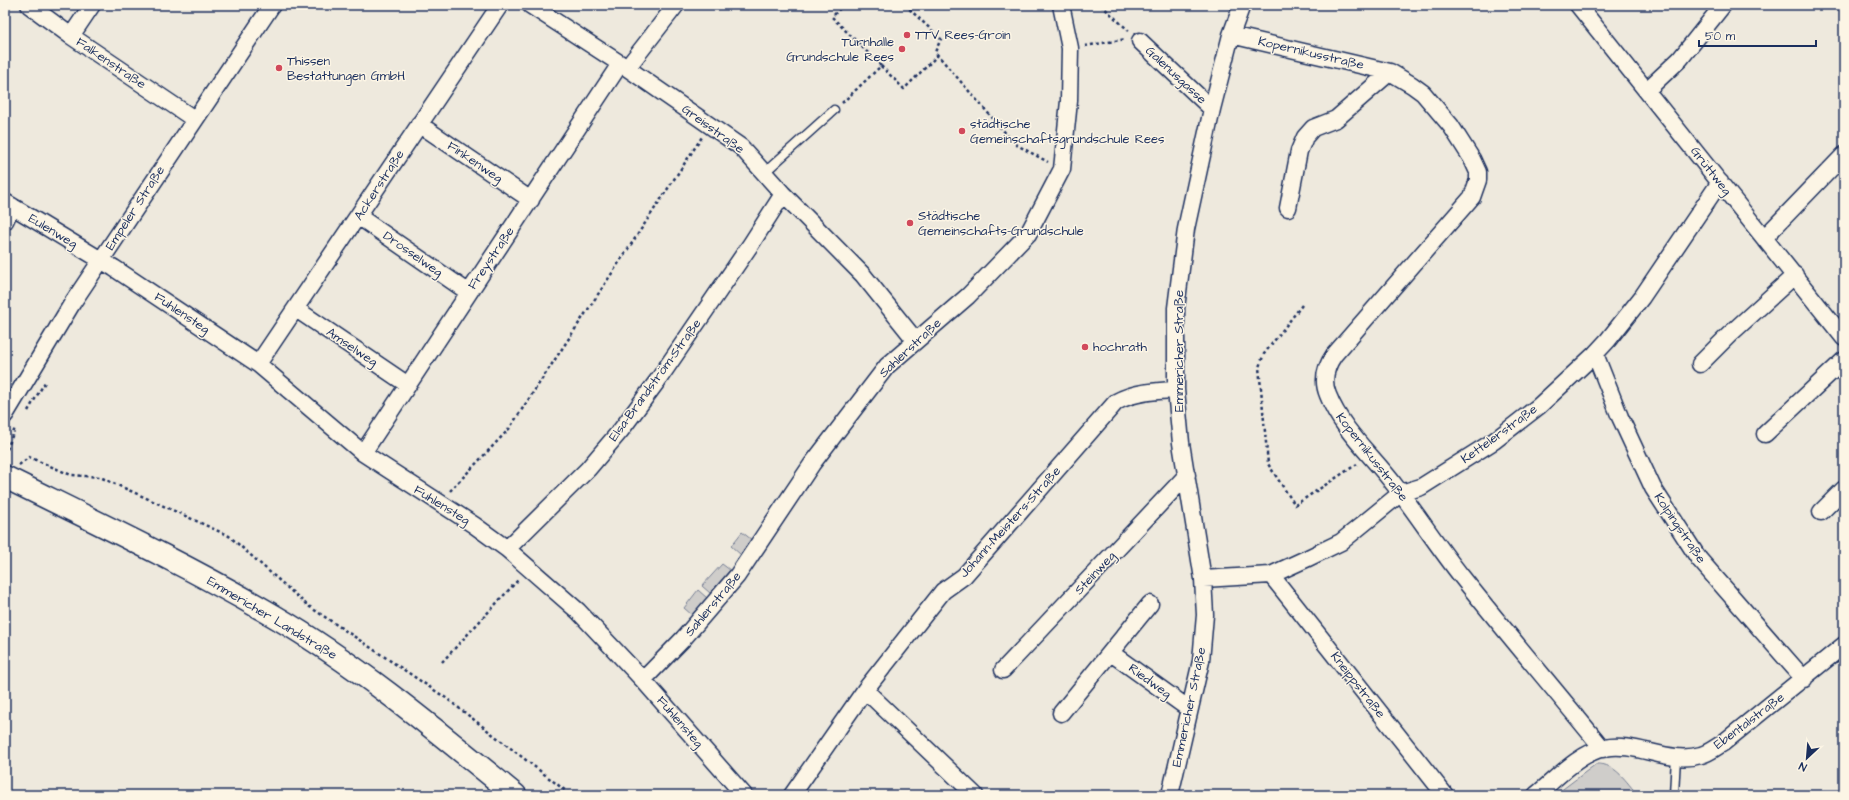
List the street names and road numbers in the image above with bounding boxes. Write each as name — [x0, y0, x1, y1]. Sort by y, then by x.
street label: Kopernikusstraße — [1256, 32, 1366, 74]
street label: Falkenstraße — [72, 33, 150, 93]
street label: Galenusgasse — [1141, 42, 1211, 109]
street label: Greisstraße — [678, 100, 748, 158]
street label: Finkenweg — [443, 137, 506, 188]
street label: Grüttweg — [1685, 143, 1736, 200]
street label: Ackerstraße — [350, 146, 408, 224]
street label: Empeler Straße — [101, 162, 169, 254]
street label: Eulenweg — [25, 209, 81, 254]
street label: Freystraße — [463, 223, 519, 294]
street label: Drosselweg — [379, 227, 447, 282]
street label: Fuhlensteg — [150, 288, 213, 339]
street label: Emmericher Straße — [1170, 290, 1188, 412]
street label: Sahlerstraße — [875, 314, 945, 382]
street label: Elsa-Brandström-Straße — [604, 315, 706, 445]
street label: Amselweg — [322, 323, 381, 372]
street label: Kettelerstraße — [1457, 400, 1541, 468]
street label: Kopernikusstraße — [1332, 409, 1412, 505]
street label: Johann-Meisters-Straße — [955, 462, 1065, 582]
street label: Fuhlensteg — [410, 481, 474, 530]
street label: Kolpingstraße — [1649, 489, 1710, 567]
street label: Steinweg — [1070, 547, 1121, 599]
street label: Sahlerstraße — [681, 568, 745, 640]
street label: Emmericher Landstraße — [204, 572, 340, 664]
street label: Emmericher Straße — [1168, 646, 1210, 768]
street label: Kneippstraße — [1326, 648, 1390, 722]
street label: Riedweg — [1124, 659, 1175, 704]
street label: Ebentalstraße — [1710, 688, 1788, 754]
street label: Fuhlensteg — [652, 692, 708, 753]

